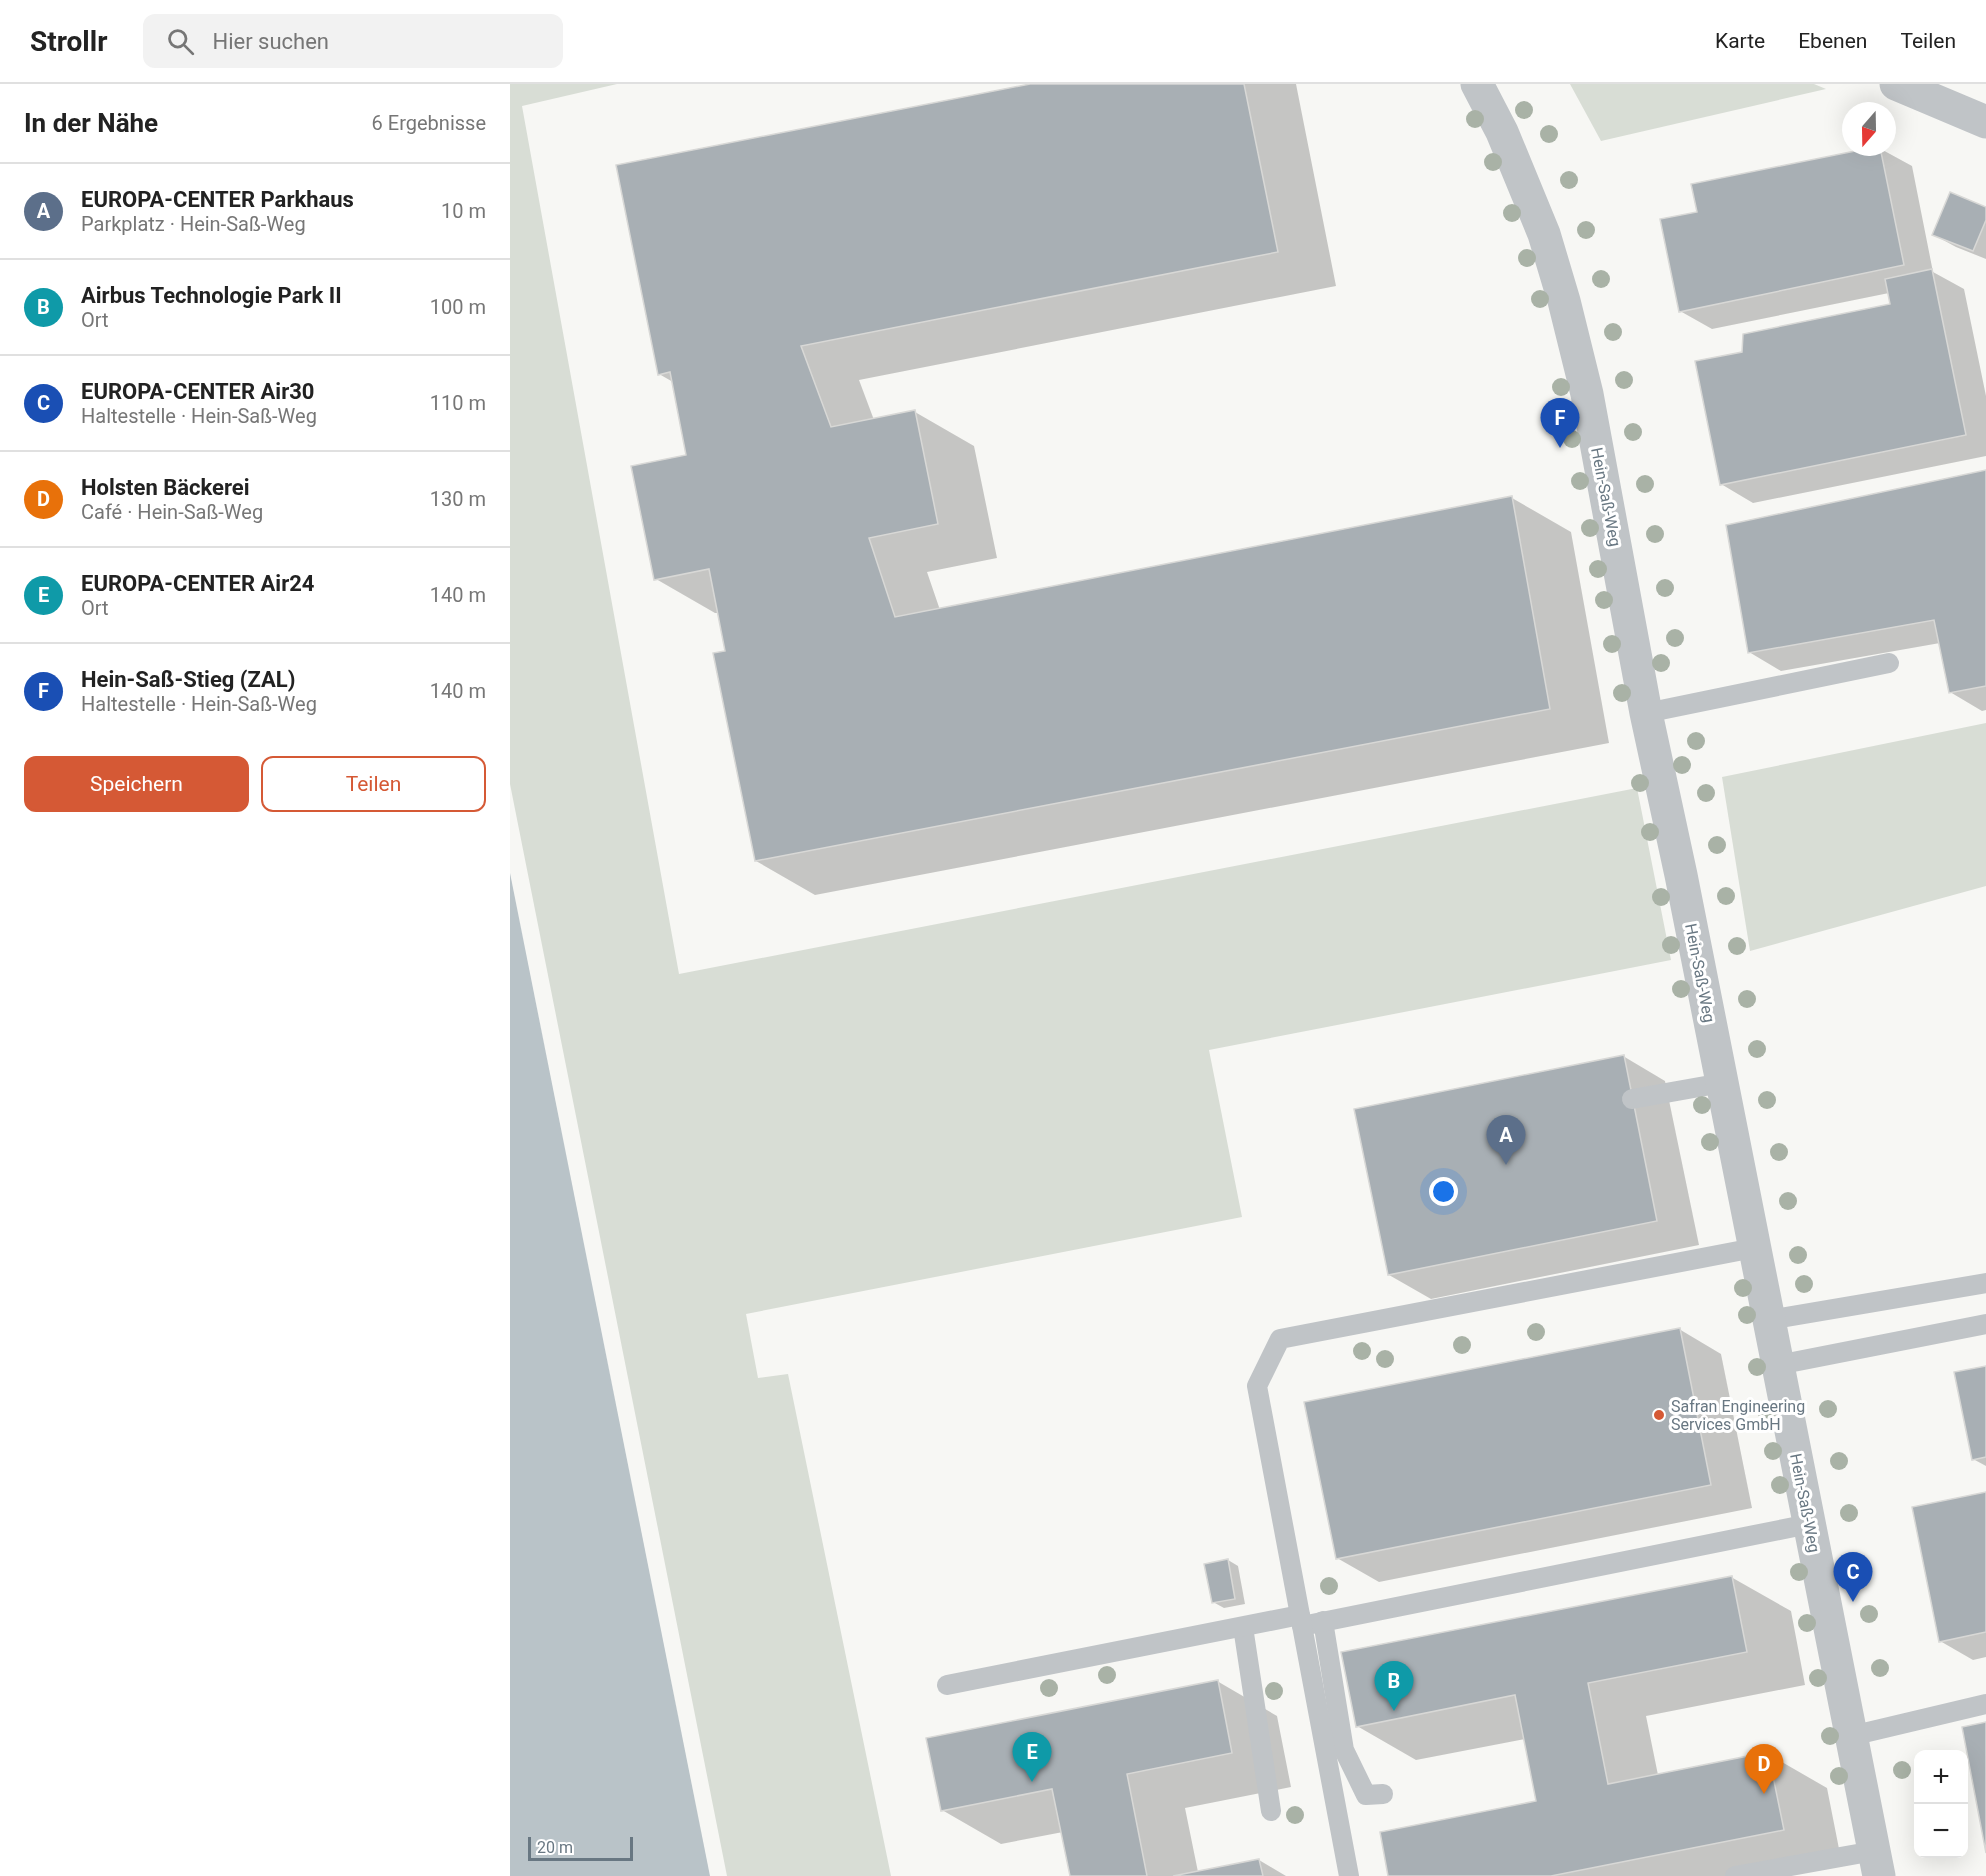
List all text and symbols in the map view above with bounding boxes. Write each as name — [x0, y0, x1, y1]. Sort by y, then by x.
search box — [143, 14, 563, 68]
text: Strollr — [30, 25, 107, 58]
icon: search — [164, 25, 197, 58]
text: Hier suchen — [212, 29, 329, 54]
text: Karte — [1715, 29, 1765, 53]
text: Ebenen — [1798, 29, 1867, 53]
text: Teilen — [1900, 29, 1956, 53]
north arrow — [1842, 102, 1896, 156]
text: In der Nähe — [24, 108, 158, 138]
text: 6 Ergebnisse — [372, 111, 486, 135]
text: EUROPA-CENTER Parkhaus — [81, 187, 354, 212]
text: A — [37, 199, 50, 223]
text: 10 m — [441, 199, 486, 223]
text: Parkplatz · Hein-Saß-Weg — [81, 212, 306, 236]
text: Airbus Technologie Park II — [81, 283, 342, 308]
text: B — [37, 295, 50, 319]
text: 100 m — [430, 295, 486, 319]
text: Ort — [81, 308, 109, 332]
text: EUROPA-CENTER Air30 — [81, 379, 314, 404]
text: C — [37, 391, 50, 415]
text: 110 m — [430, 391, 486, 415]
pin: F — [1540, 398, 1580, 448]
text: Haltestelle · Hein-Saß-Weg — [81, 404, 317, 428]
street label: Hein-Saß-Weg — [1587, 446, 1625, 548]
text: Holsten Bäckerei — [81, 475, 249, 500]
text: D — [37, 487, 50, 511]
text: 130 m — [430, 487, 486, 511]
text: Café · Hein-Saß-Weg — [81, 500, 263, 524]
text: EUROPA-CENTER Air24 — [81, 571, 314, 596]
text: E — [38, 583, 49, 607]
text: 140 m — [430, 583, 486, 607]
text: Ort — [81, 596, 109, 620]
text: Hein-Saß-Stieg (ZAL) — [81, 667, 295, 692]
text: F — [38, 679, 49, 703]
text: 140 m — [430, 679, 486, 703]
text: Haltestelle · Hein-Saß-Weg — [81, 692, 317, 716]
button: Speichern — [24, 756, 249, 812]
button: Teilen — [261, 756, 486, 812]
street label: Hein-Saß-Weg — [1681, 922, 1719, 1024]
pin: A — [1486, 1116, 1526, 1165]
your location — [1429, 1177, 1458, 1206]
place label: Safran Engineering Services GmbH — [1671, 1397, 1805, 1434]
marker: Safran Engineering Services GmbH — [1652, 1408, 1666, 1422]
street label: Hein-Saß-Weg — [1786, 1452, 1824, 1554]
pin: C — [1834, 1552, 1872, 1602]
pin: B — [1374, 1662, 1414, 1711]
pin: E — [1012, 1732, 1052, 1782]
pin: D — [1744, 1744, 1784, 1794]
map controls — [1914, 1750, 1968, 1858]
button: + — [1914, 1750, 1968, 1804]
button: − — [1914, 1804, 1968, 1858]
scale bar — [528, 1834, 633, 1862]
text: 20 m — [537, 1838, 573, 1857]

